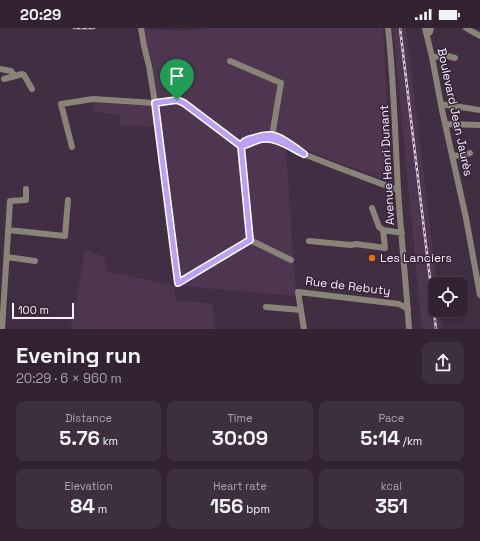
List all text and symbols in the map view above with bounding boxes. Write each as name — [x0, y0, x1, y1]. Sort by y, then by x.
text: 20:29 — [20, 5, 61, 24]
street label: Boulevard Jean Jaurès — [434, 46, 476, 178]
pin — [160, 59, 194, 100]
icon: arrive — [166, 65, 188, 87]
street label: Avenue Henri Dunant — [376, 104, 398, 226]
place label: Les Lanciers — [380, 250, 452, 266]
marker: Les Lanciers — [367, 253, 377, 263]
street label: Rue de Rebuty — [305, 273, 391, 299]
map controls — [428, 277, 468, 317]
button: locate — [428, 277, 468, 317]
scale bar — [12, 301, 74, 320]
text: 100 m — [18, 303, 49, 317]
text: Evening run — [16, 341, 141, 369]
button: share — [422, 342, 464, 384]
text: 20:29 · 6 × 960 m — [16, 370, 122, 387]
text: Distance — [65, 411, 112, 425]
text: Time — [227, 411, 253, 425]
text: Pace — [378, 411, 404, 425]
text: 5.76 — [59, 425, 100, 451]
text: 30:09 — [212, 425, 268, 451]
text: 5:14 — [360, 425, 400, 451]
text: km — [100, 434, 118, 448]
text: /km — [400, 434, 422, 448]
text: Elevation — [65, 479, 113, 493]
text: Heart rate — [213, 479, 267, 493]
text: kcal — [381, 479, 402, 493]
text: 84 — [70, 493, 95, 519]
text: 156 — [210, 493, 243, 519]
text: 351 — [375, 493, 408, 519]
text: m — [95, 502, 107, 516]
text: bpm — [243, 502, 270, 516]

